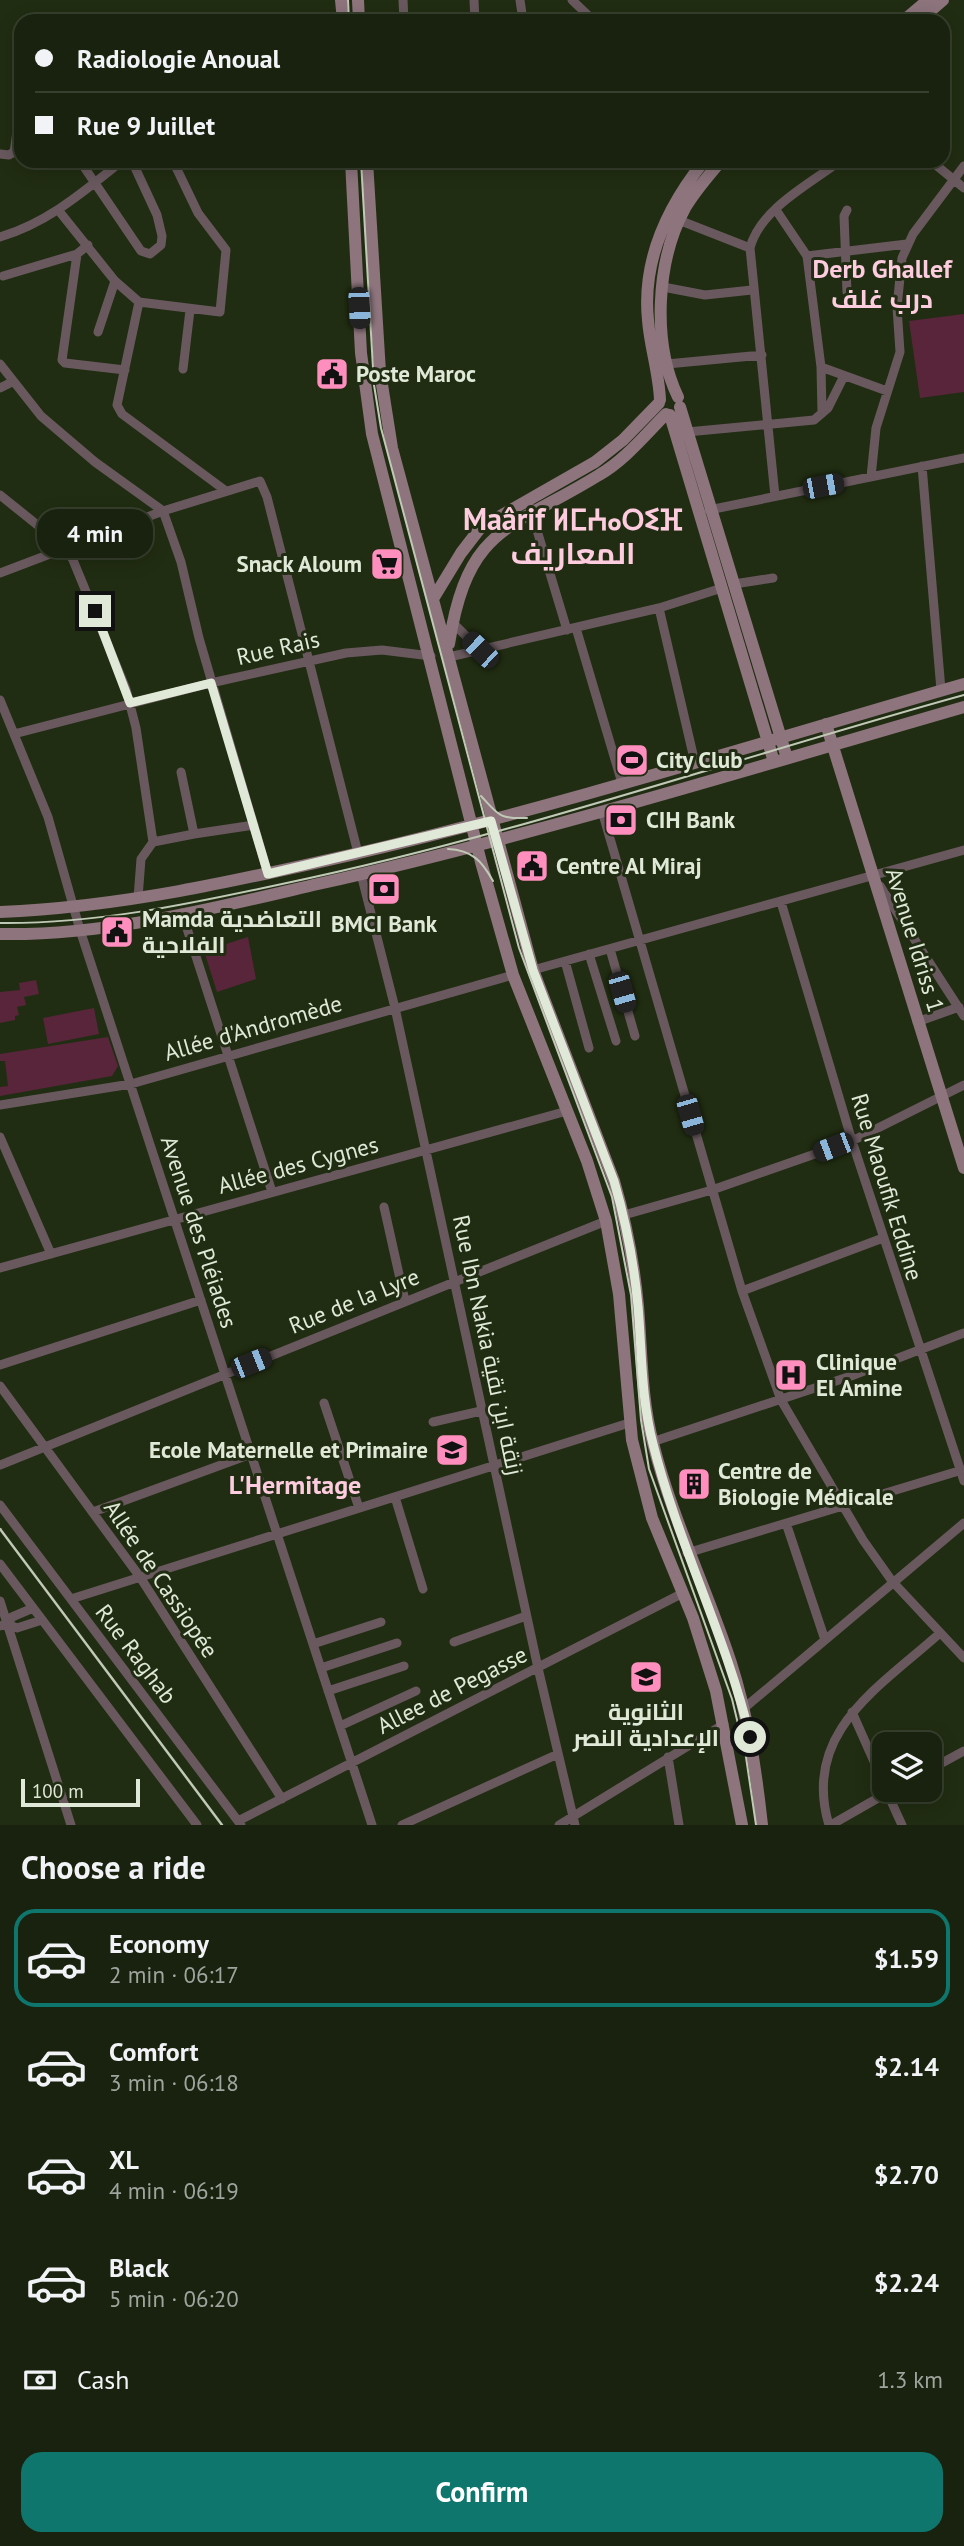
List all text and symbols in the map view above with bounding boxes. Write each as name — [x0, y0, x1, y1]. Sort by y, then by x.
text: Radiologie Anoual — [77, 42, 280, 75]
text: Rue 9 Juillet — [77, 109, 215, 142]
district label: Derb Ghallef درب غلف — [812, 252, 953, 315]
car — [348, 286, 371, 330]
public building icon: Poste Maroc — [313, 355, 351, 393]
place label: Poste Maroc — [356, 359, 476, 388]
car — [801, 472, 846, 500]
district label: Maârif ⵍⵎⵄⴰⵔⵉⴼ المعاريف — [463, 499, 683, 572]
callout: 4 min — [37, 510, 153, 558]
text: 4 min — [67, 519, 123, 548]
supermarket icon: Snack Aloum — [368, 545, 406, 583]
place label: Snack Aloum — [236, 549, 362, 578]
route end — [79, 595, 111, 627]
street label: Rue Rais — [234, 624, 322, 671]
car — [458, 628, 503, 672]
sports icon: City Club — [613, 741, 651, 779]
place label: City Club — [656, 745, 743, 774]
bank icon: CIH Bank — [602, 801, 640, 839]
place label: CIH Bank — [646, 805, 736, 834]
public building icon: Centre Al Miraj — [513, 847, 551, 885]
place label: Centre Al Miraj — [556, 851, 702, 880]
street label: Avenue Idriss 1 — [880, 864, 951, 1015]
bank icon: BMCI Bank — [365, 870, 403, 908]
place label: Mamda التعاضدية الفلاحية — [142, 904, 322, 959]
place label: BMCI Bank — [331, 909, 438, 938]
public building icon: Mamda التعاضدية الفلاحية — [98, 913, 136, 951]
car — [607, 969, 638, 1015]
street label: Allée d'Andromède — [161, 988, 345, 1067]
street label: Rue Maoufik Eddine — [845, 1090, 930, 1284]
car — [675, 1092, 706, 1138]
street label: Allée des Cygnes — [214, 1129, 381, 1200]
car — [810, 1130, 857, 1164]
street label: Avenue des Pléiades — [155, 1132, 244, 1332]
street label: Rue Ibn Nakia زنقة ابن نقية — [447, 1212, 530, 1477]
street label: Rue de la Lyre — [284, 1261, 423, 1340]
car — [228, 1345, 275, 1381]
place label: Clinique El Amine — [816, 1347, 903, 1402]
hospital icon: Clinique El Amine — [772, 1356, 810, 1394]
school or university icon: Ecole Maternelle et Primaire — [433, 1431, 471, 1469]
place label: Ecole Maternelle et Primaire — [149, 1435, 428, 1464]
place label: Centre de Biologie Médicale — [718, 1456, 894, 1511]
building icon: Centre de Biologie Médicale — [675, 1465, 713, 1503]
district label: L'Hermitage — [229, 1468, 361, 1501]
street label: Allée de Cassiopée — [98, 1494, 225, 1663]
street label: Rue Raghab — [90, 1598, 183, 1709]
street label: Allee de Pegasse — [372, 1639, 532, 1740]
school or university icon: الثانوية الإعدادية النصر — [627, 1658, 665, 1696]
place label: الثانوية الإعدادية النصر — [572, 1697, 719, 1753]
route start — [734, 1721, 766, 1753]
map controls — [872, 1732, 942, 1802]
button: layers — [872, 1732, 942, 1802]
scale bar — [21, 1776, 140, 1808]
text: 100 m — [32, 1779, 84, 1803]
text: Choose a ride — [21, 1846, 206, 1888]
icon: car — [25, 1927, 88, 1990]
text: Economy — [109, 1927, 209, 1960]
text: $1.59 — [874, 1942, 939, 1975]
text: 2 min · 06:17 — [109, 1960, 239, 1989]
icon: car — [25, 2035, 88, 2098]
text: Comfort — [109, 2035, 199, 2068]
text: $2.14 — [874, 2050, 939, 2083]
text: 3 min · 06:18 — [109, 2068, 239, 2097]
icon: car — [25, 2143, 88, 2206]
text: XL — [109, 2143, 139, 2176]
text: $2.70 — [874, 2158, 939, 2191]
text: 4 min · 06:19 — [109, 2176, 239, 2205]
icon: car — [25, 2251, 88, 2314]
text: Black — [109, 2251, 169, 2284]
text: $2.24 — [874, 2266, 939, 2299]
text: 5 min · 06:20 — [109, 2284, 239, 2313]
icon: cash — [21, 2361, 59, 2399]
text: Cash — [77, 2363, 129, 2396]
text: 1.3 km — [877, 2365, 943, 2394]
button: Confirm — [21, 2452, 943, 2532]

